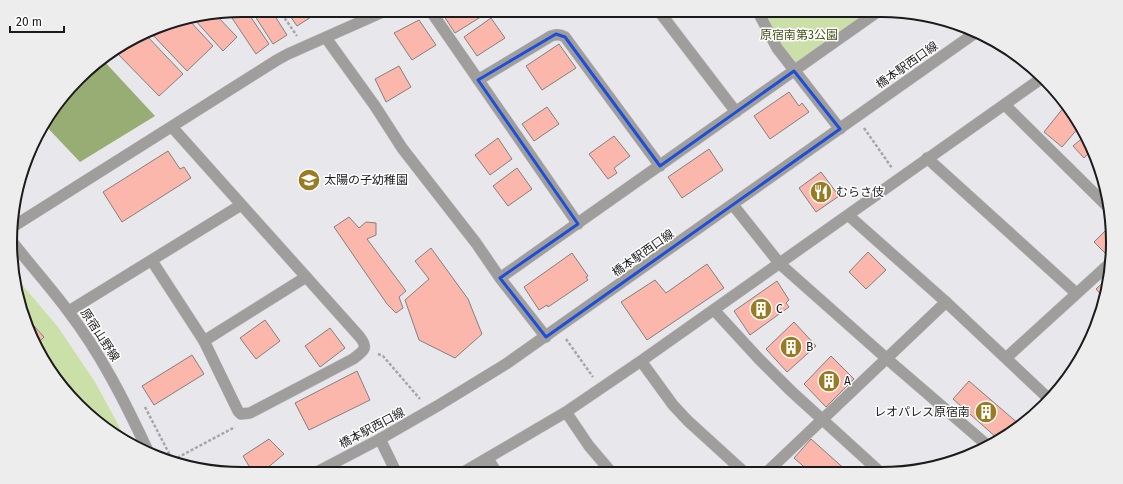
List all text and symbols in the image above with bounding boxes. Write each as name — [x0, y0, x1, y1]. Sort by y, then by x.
scale bar — [10, 8, 64, 34]
text: 20 m — [16, 15, 42, 29]
park label: 原宿南第3公園 — [760, 28, 838, 42]
street label: 橋本駅西口線 — [873, 39, 941, 91]
school or university icon: 太陽の子幼稚園 — [296, 167, 322, 193]
place label: 太陽の子幼稚園 — [324, 173, 408, 187]
restaurant icon: むらさ伎 — [808, 179, 834, 205]
place label: むらさ伎 — [836, 185, 884, 199]
street label: 橋本駅西口線 — [609, 227, 677, 279]
building icon: C — [748, 296, 774, 322]
place label: C — [776, 302, 783, 316]
street label: 原宿山野線 — [78, 306, 122, 364]
building icon: B — [778, 334, 804, 360]
place label: B — [806, 340, 813, 354]
building icon: A — [816, 368, 842, 394]
place label: A — [844, 374, 851, 388]
building icon: レオパレス原宿南 — [973, 399, 999, 425]
street label: 橋本駅西口線 — [337, 405, 407, 451]
place label: レオパレス原宿南 — [874, 405, 970, 419]

